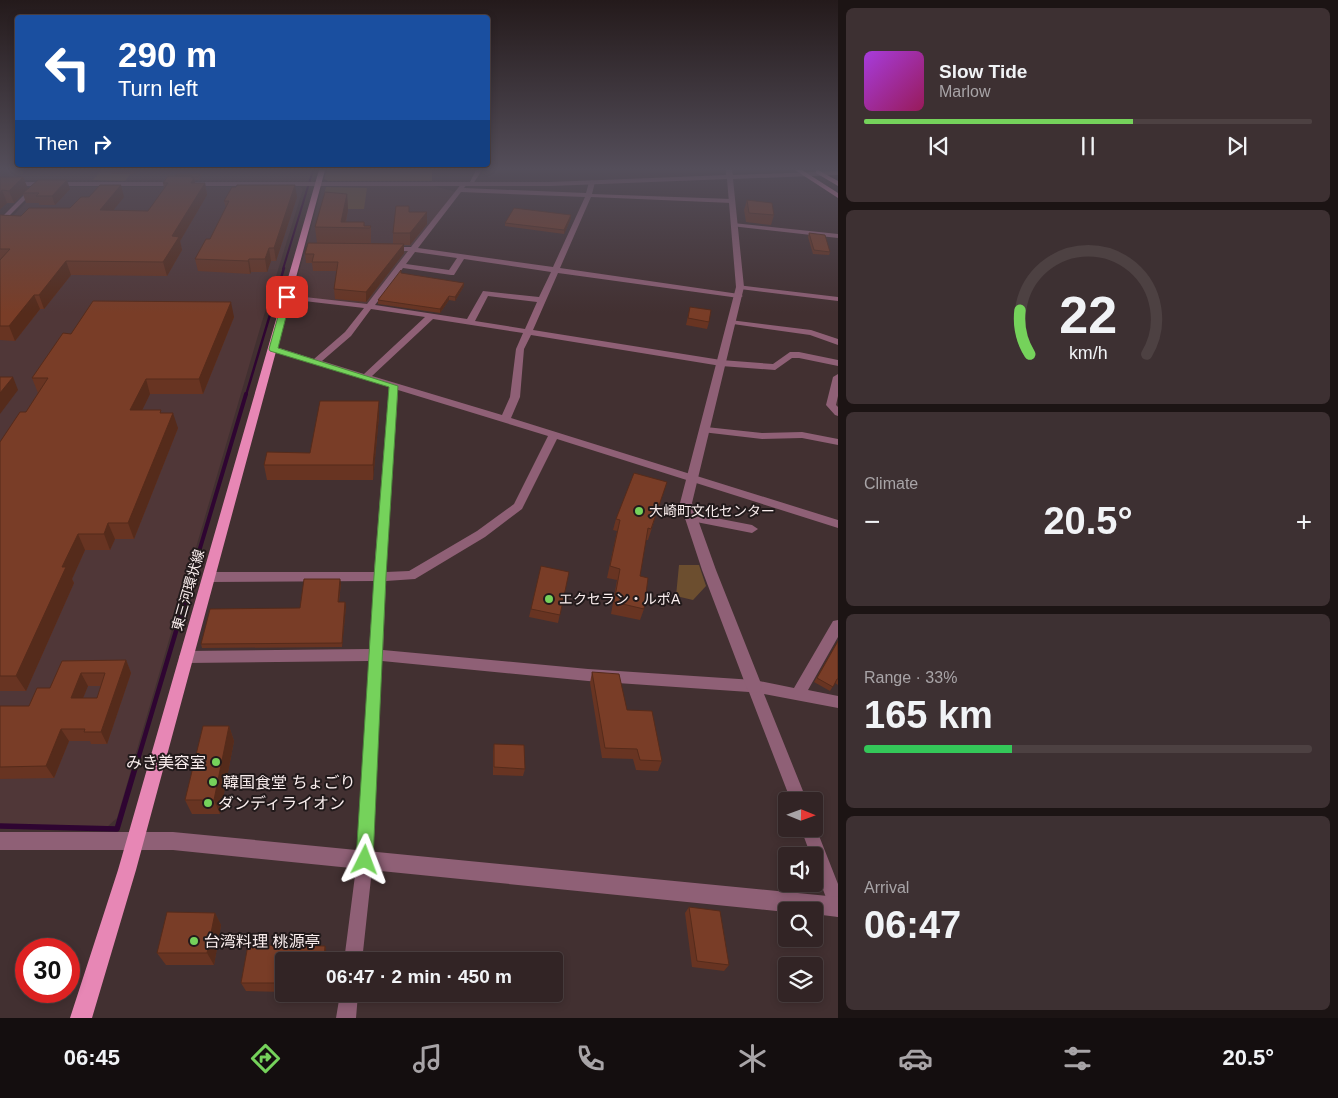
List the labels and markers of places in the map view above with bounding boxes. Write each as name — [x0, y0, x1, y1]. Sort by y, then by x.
pin — [266, 276, 308, 318]
place label: 大崎町文化センター — [649, 503, 775, 519]
marker: 大崎町文化センター — [633, 505, 645, 517]
place label: エクセラン・ルポA — [559, 591, 681, 607]
marker: エクセラン・ルポA — [543, 593, 555, 605]
place label: みき美容室 — [126, 754, 206, 771]
marker: みき美容室 — [210, 756, 222, 768]
place label: 韓国食堂 ちょごり — [223, 774, 355, 791]
marker: 韓国食堂 ちょごり — [207, 776, 219, 788]
place label: ダンディライオン — [218, 795, 345, 812]
marker: ダンディライオン — [202, 797, 214, 809]
place label: 台湾料理 桃源亭 — [204, 933, 320, 950]
marker: 台湾料理 桃源亭 — [188, 935, 200, 947]

